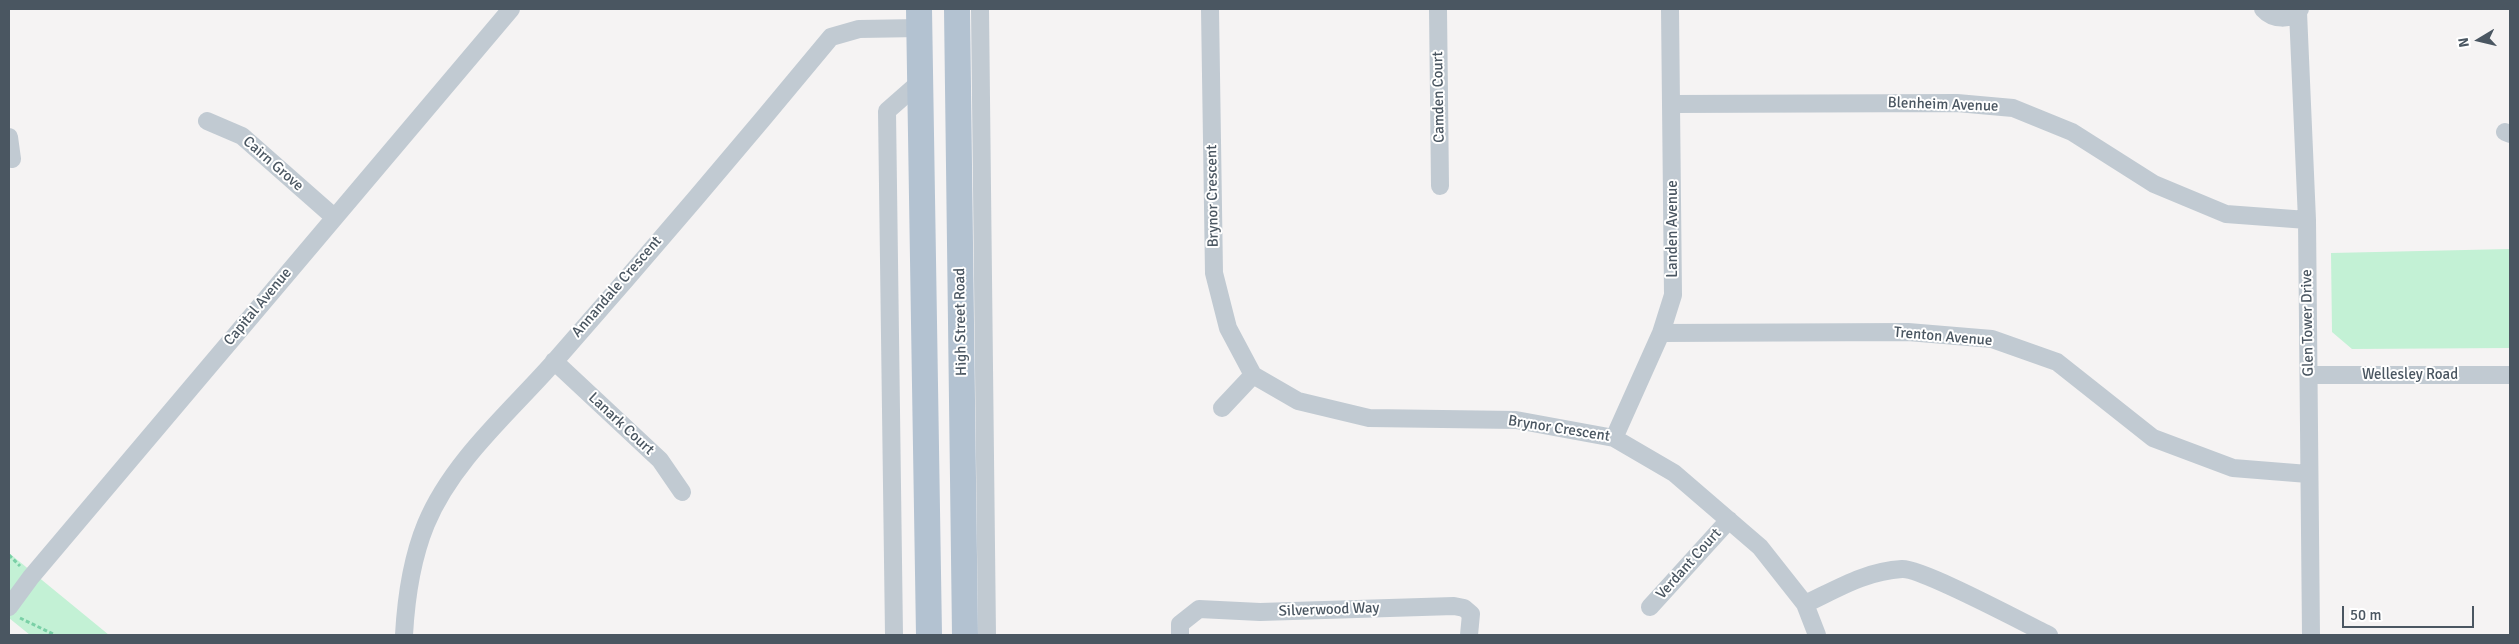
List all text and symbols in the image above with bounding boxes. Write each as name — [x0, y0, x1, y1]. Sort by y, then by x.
north arrow — [2454, 15, 2504, 65]
text: N — [2455, 36, 2473, 49]
street label: Camden Court — [1429, 51, 1449, 143]
street label: Blenheim Avenue — [1887, 94, 1999, 116]
street label: Cairn Grove — [239, 133, 307, 195]
street label: Brynor Crescent — [1203, 144, 1223, 248]
street label: Landen Avenue — [1664, 180, 1682, 278]
street label: Annandale Crescent — [568, 233, 666, 341]
street label: Capital Avenue — [220, 264, 296, 350]
street label: High Street Road — [951, 268, 971, 376]
street label: Glen Tower Drive — [2298, 269, 2318, 377]
street label: Trenton Avenue — [1893, 324, 1993, 350]
street label: Wellesley Road — [2362, 366, 2458, 384]
street label: Lanark Court — [584, 389, 658, 459]
street label: Brynor Crescent — [1507, 412, 1611, 446]
street label: Verdant Court — [1653, 525, 1725, 603]
scale bar — [2344, 596, 2476, 628]
street label: Silverwood Way — [1278, 599, 1380, 621]
text: 50 m — [2350, 606, 2381, 624]

